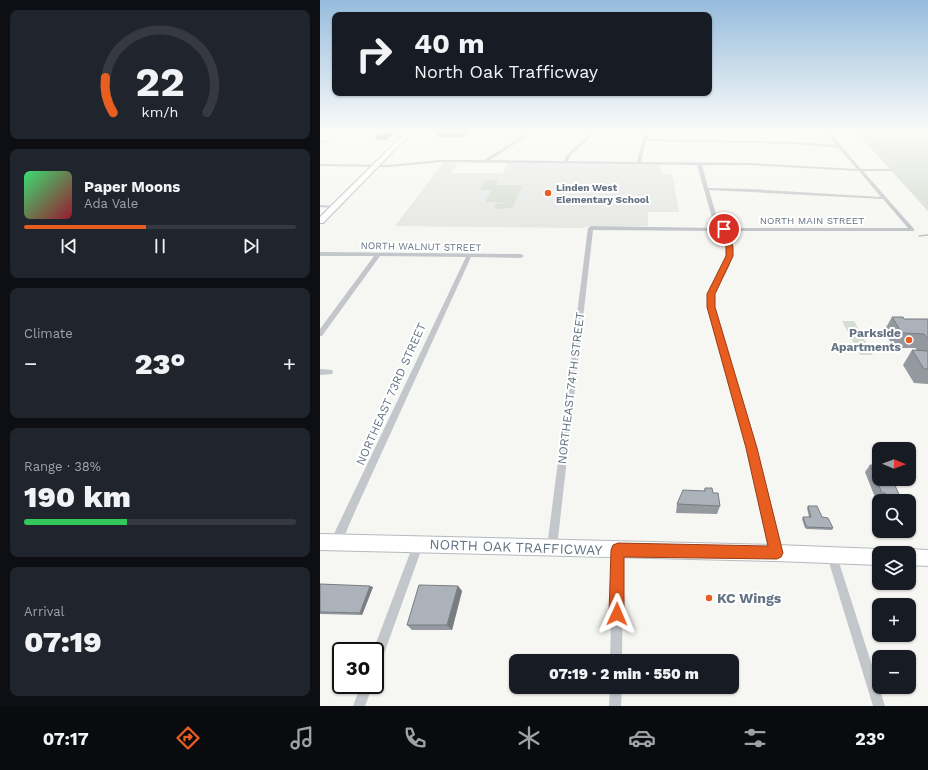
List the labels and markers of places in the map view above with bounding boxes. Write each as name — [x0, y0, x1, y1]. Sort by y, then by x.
place label: Linden West Elementary School — [556, 182, 650, 205]
marker: Linden West Elementary School — [543, 188, 553, 198]
pin — [707, 212, 741, 246]
place label: Parkside Apartments — [831, 326, 902, 354]
marker: Parkside Apartments — [904, 335, 914, 345]
place label: KC Wings — [717, 590, 782, 606]
marker: KC Wings — [704, 593, 714, 603]

